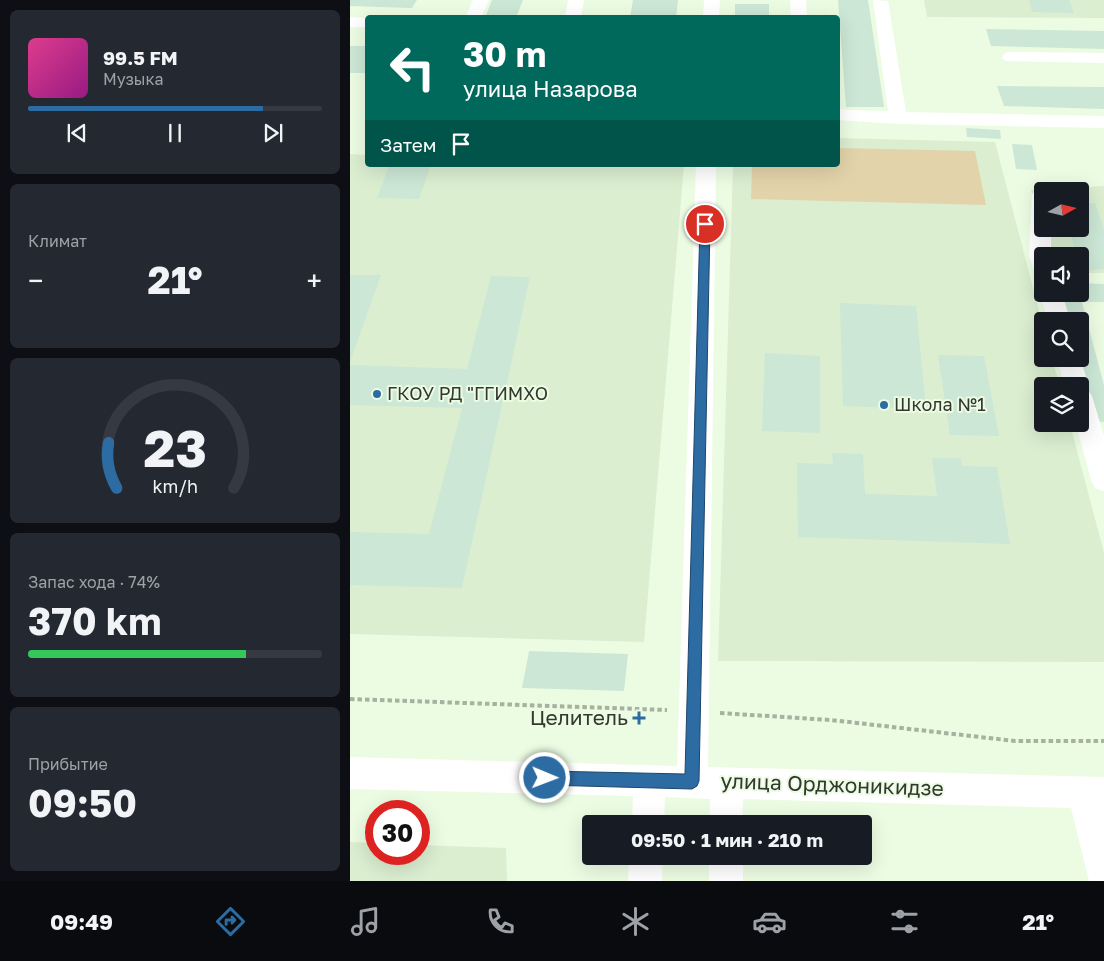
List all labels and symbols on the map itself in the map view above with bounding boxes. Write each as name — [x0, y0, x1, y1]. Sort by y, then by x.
north arrow — [1034, 182, 1089, 238]
pin — [684, 203, 726, 245]
place label: ГКОУ РД "ГГИМХО — [387, 382, 548, 404]
marker: ГКОУ РД "ГГИМХО — [371, 388, 383, 400]
place label: Школа №1 — [894, 393, 986, 415]
marker: Школа №1 — [878, 399, 890, 411]
place label: Целитель — [530, 704, 628, 730]
marker: Целитель — [632, 711, 646, 725]
position arrow — [518, 751, 570, 803]
street label: улица Орджоникидзе — [720, 767, 944, 801]
speed limit sign: 30 — [365, 800, 430, 865]

